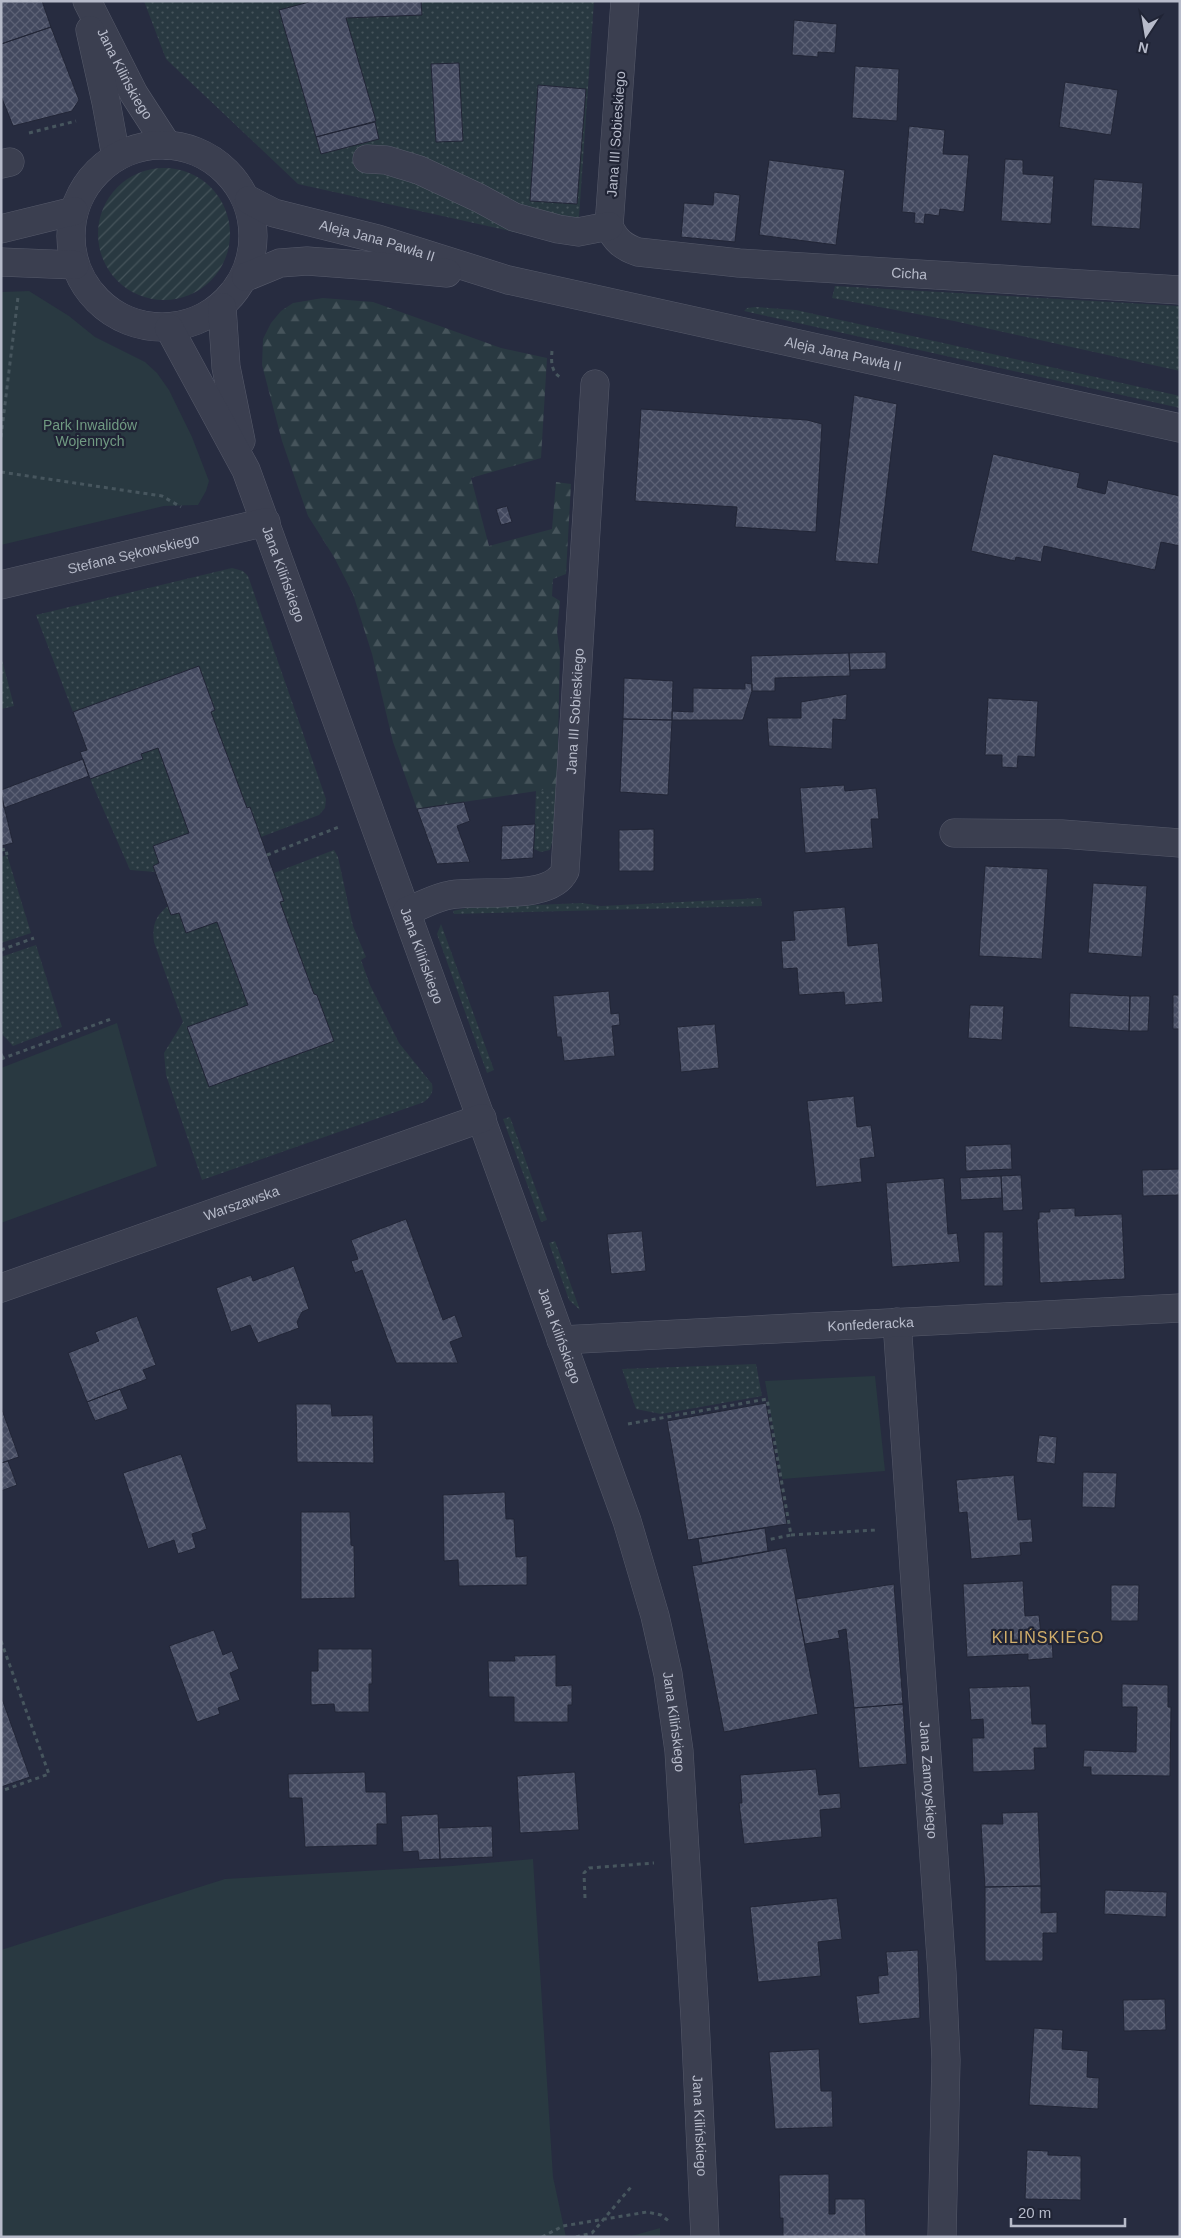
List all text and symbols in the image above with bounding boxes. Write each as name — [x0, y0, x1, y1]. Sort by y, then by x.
north arrow — [1121, 10, 1171, 60]
street label: Jana Kilińskiego — [94, 25, 156, 122]
text: N — [1137, 39, 1150, 57]
street label: Jana III Sobieskiego — [604, 70, 628, 197]
street label: Aleja Jana Pawła II — [318, 217, 437, 264]
street label: Cicha — [891, 264, 928, 283]
street label: Aleja Jana Pawła II — [783, 333, 903, 374]
park label: Park Inwalidów Wojennych — [43, 417, 138, 449]
street label: Jana Kilińskiego — [259, 524, 309, 624]
street label: Stefana Sękowskiego — [66, 530, 201, 577]
street label: Jana III Sobieskiego — [563, 647, 587, 775]
street label: Jana Kilińskiego — [397, 905, 447, 1006]
street label: Warszawska — [202, 1182, 281, 1224]
street label: Jana Kilińskiego — [535, 1285, 585, 1386]
street label: Konfederacka — [827, 1314, 914, 1334]
district label: KILIŃSKIEGO — [992, 1628, 1104, 1646]
street label: Jana Kilińskiego — [660, 1670, 688, 1773]
street label: Jana Zamoyskiego — [917, 1721, 941, 1839]
street label: Jana Kilińskiego — [690, 2075, 710, 2177]
scale bar — [1011, 2196, 1125, 2228]
text: 20 m — [1018, 2204, 1051, 2221]

